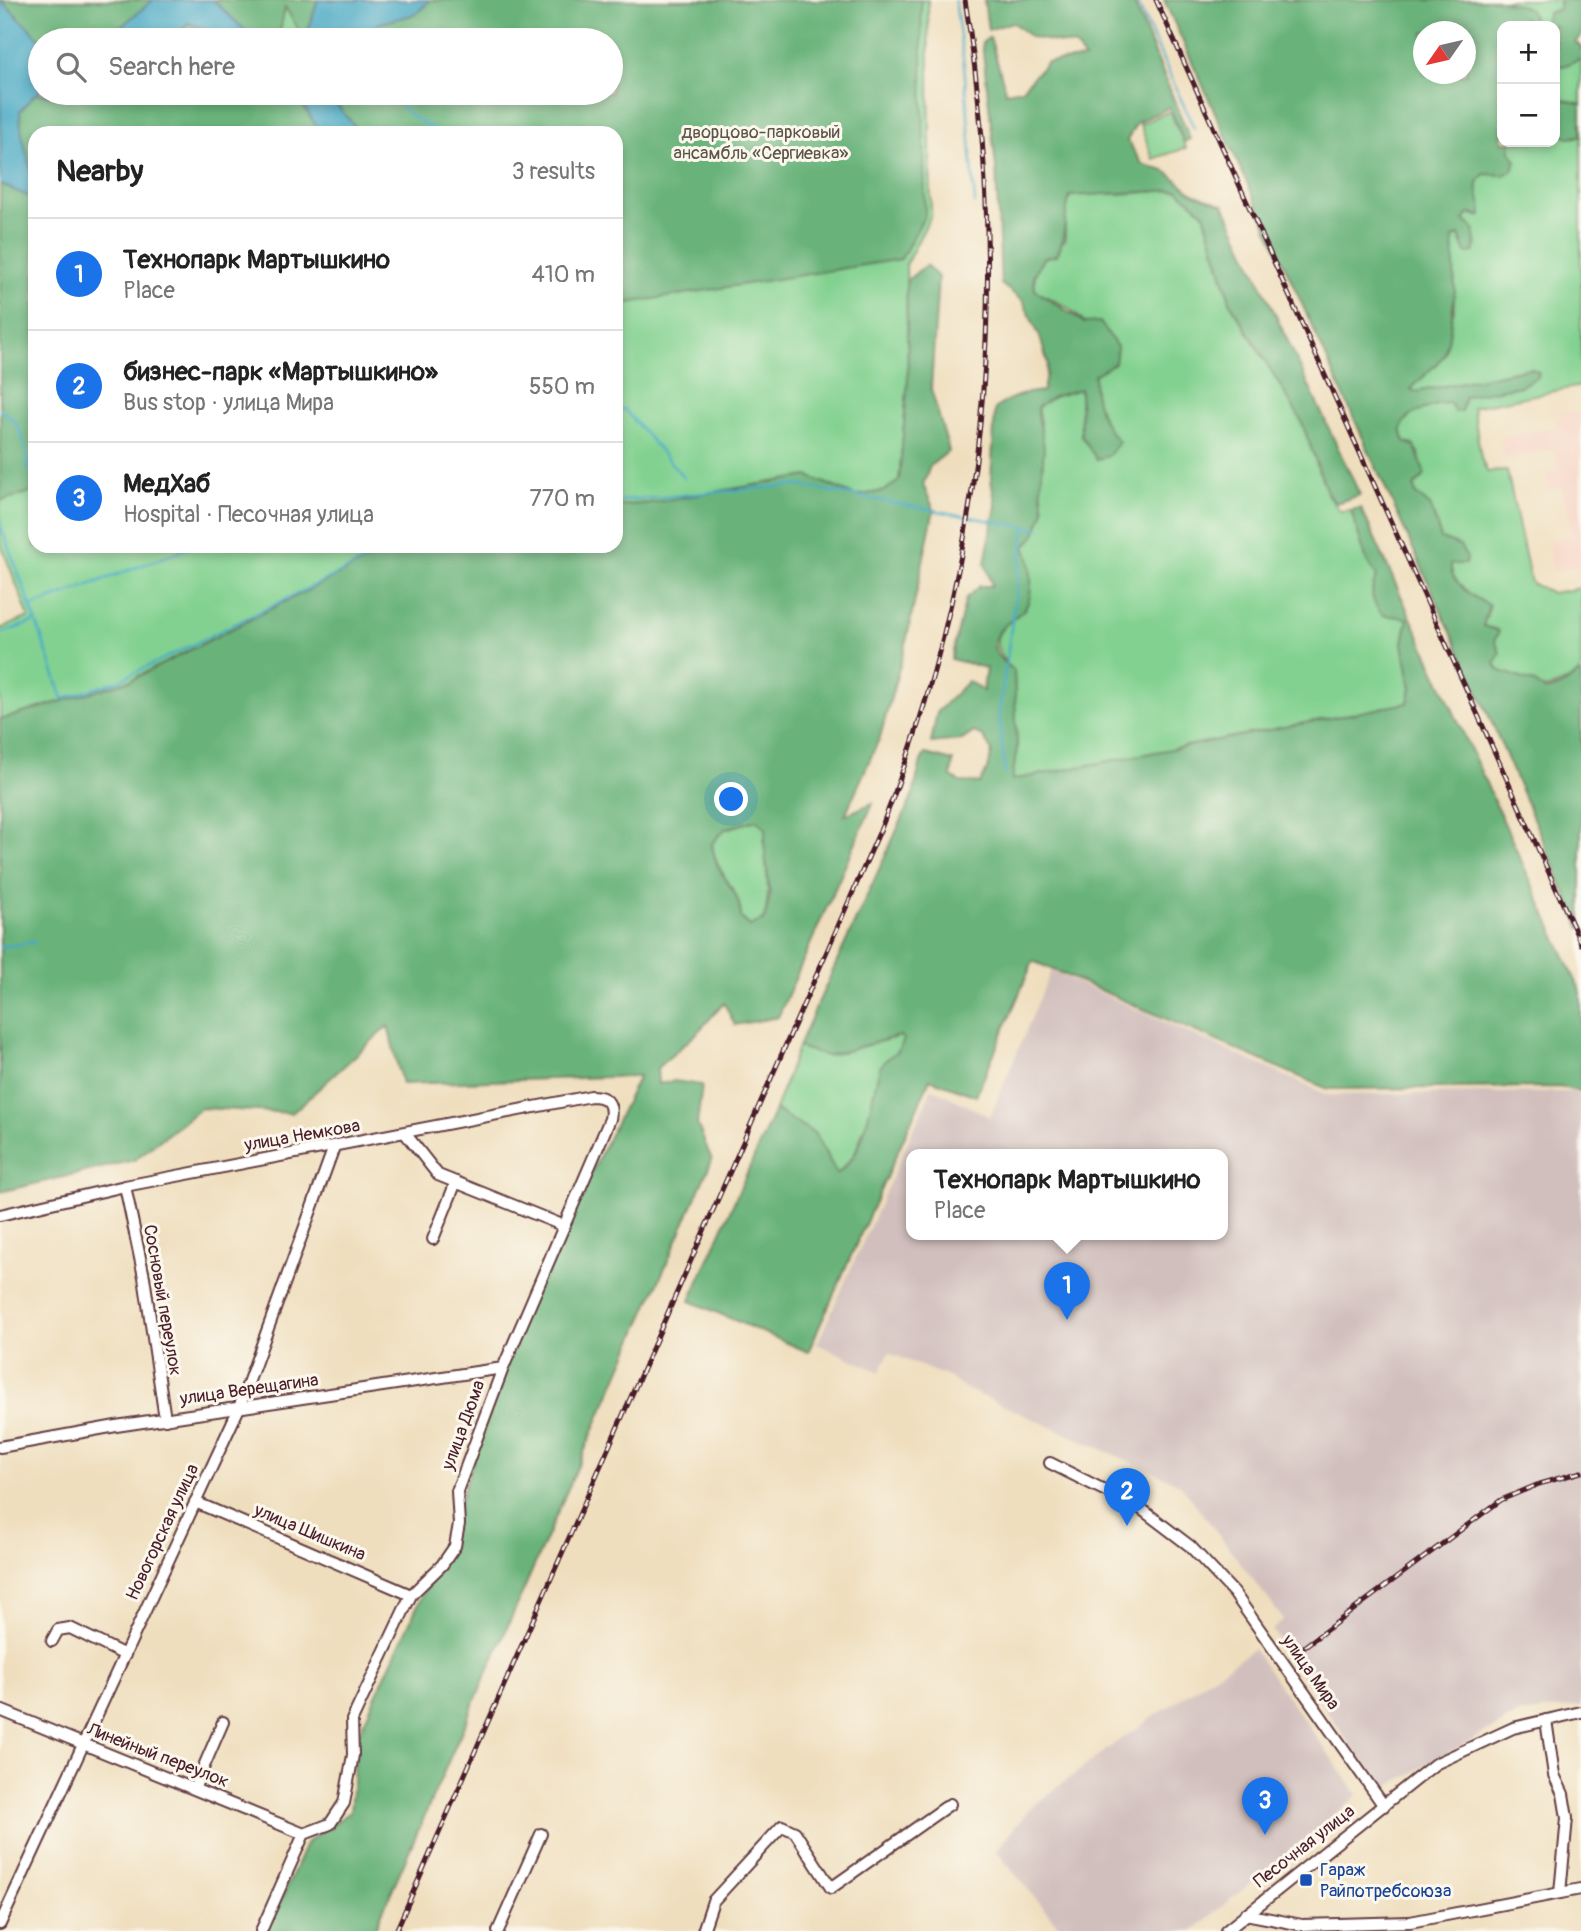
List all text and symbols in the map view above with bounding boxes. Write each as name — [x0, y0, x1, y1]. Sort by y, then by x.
north arrow — [1413, 21, 1476, 84]
map controls — [1497, 21, 1560, 147]
button: + — [1497, 21, 1560, 84]
search box — [28, 28, 623, 105]
icon: search — [52, 48, 90, 86]
text: Search here — [108, 51, 235, 83]
button: − — [1497, 84, 1560, 147]
park label: дворцово-парковый ансамбль «Сергиевка» — [674, 121, 848, 165]
text: Nearby — [56, 153, 143, 190]
text: 3 results — [512, 157, 595, 186]
text: Технопарк Мартышкино — [123, 244, 390, 276]
text: 1 — [75, 260, 84, 289]
text: 410 m — [532, 260, 595, 289]
text: Place — [123, 276, 175, 305]
text: бизнес-парк «Мартышкино» — [123, 356, 438, 388]
text: 2 — [73, 372, 85, 401]
text: 550 m — [529, 372, 595, 401]
text: Bus stop · улица Мира — [123, 388, 334, 417]
text: МедХаб — [123, 468, 210, 500]
text: 3 — [73, 484, 85, 513]
text: 770 m — [530, 484, 595, 513]
text: Hospital · Песочная улица — [123, 500, 374, 529]
your location — [714, 782, 748, 816]
street label: улица Немкова — [241, 1114, 362, 1157]
popup — [906, 1149, 1228, 1240]
text: Технопарк Мартышкино — [934, 1164, 1201, 1196]
text: Place — [934, 1196, 985, 1225]
street label: Сосновый переулок — [138, 1223, 187, 1377]
pin: 1 — [1044, 1262, 1090, 1320]
street label: улица Верещагина — [177, 1368, 320, 1411]
street label: улица Дюма — [436, 1377, 490, 1474]
street label: Новогорская улица — [121, 1460, 204, 1604]
pin: 2 — [1104, 1468, 1150, 1526]
street label: улица Шишкина — [250, 1498, 369, 1566]
street label: улица Мира — [1276, 1629, 1345, 1714]
street label: Линейный переулок — [83, 1718, 232, 1793]
pin: 3 — [1242, 1777, 1288, 1835]
street label: Песочная улица — [1249, 1800, 1360, 1893]
place label: Гараж Райпотребсоюза — [1320, 1859, 1451, 1903]
marker: Гараж Райпотребсоюза — [1298, 1872, 1314, 1888]

